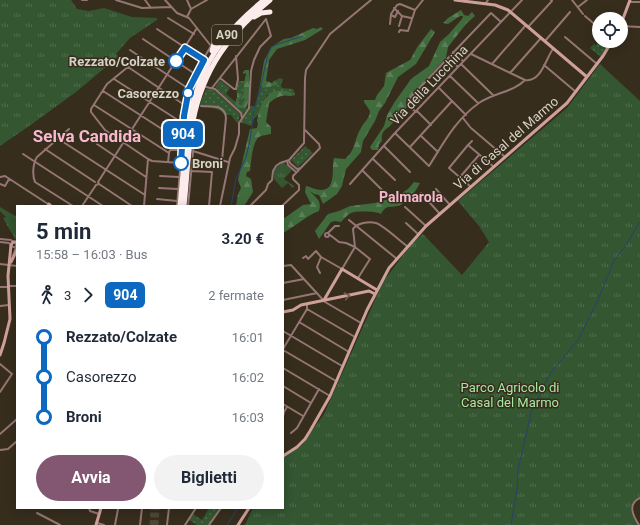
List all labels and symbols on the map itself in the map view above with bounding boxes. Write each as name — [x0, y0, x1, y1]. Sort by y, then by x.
road number: A90 — [212, 25, 242, 45]
street label: Via della Lucchina — [387, 42, 471, 128]
marker: Rezzato/Colzate — [168, 53, 184, 69]
place label: Rezzato/Colzate — [69, 54, 165, 69]
place label: Casorezzo — [117, 86, 179, 101]
marker: Casorezzo — [182, 87, 194, 99]
street label: Via di Casal del Marmo — [451, 94, 561, 192]
line badge: 904 — [160, 121, 206, 147]
district label: Selva Candida — [33, 126, 141, 146]
marker: Broni — [173, 155, 189, 171]
place label: Broni — [192, 156, 223, 171]
district label: Palmarola — [379, 189, 443, 205]
one-way arrow — [344, 292, 350, 300]
park label: Parco Agricolo di Casal del Marmo — [461, 380, 559, 410]

